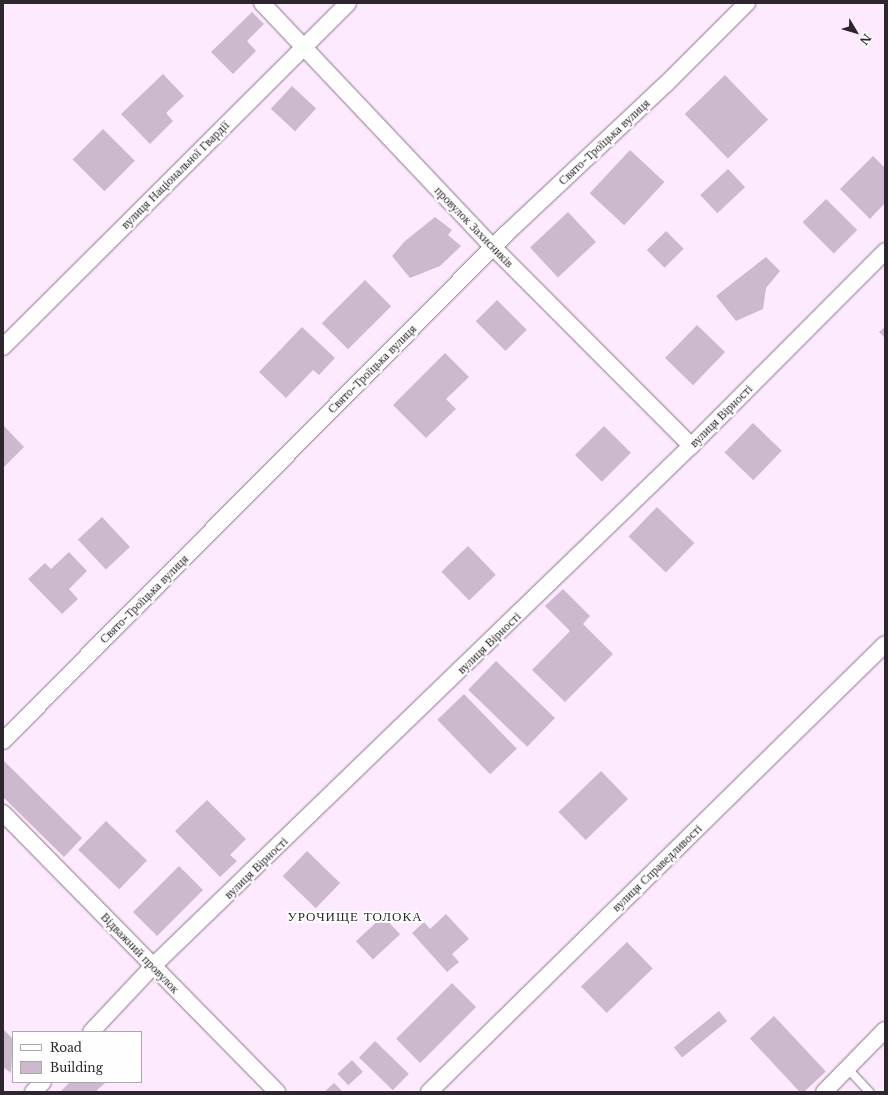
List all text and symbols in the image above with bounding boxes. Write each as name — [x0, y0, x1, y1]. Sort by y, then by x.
north arrow — [836, 12, 876, 52]
text: N — [857, 31, 874, 48]
street label: Свято-Троїцька вулиця — [555, 96, 653, 188]
street label: вулиця Національної Гвардії — [118, 118, 232, 232]
street label: провулок Захисників — [432, 183, 516, 271]
street label: Свято-Троїцька вулиця — [325, 322, 419, 416]
street label: вулиця Вірності — [687, 382, 755, 450]
street label: Свято-Троїцька вулиця — [97, 552, 191, 646]
street label: вулиця Вірності — [454, 609, 524, 677]
street label: вулиця Справедливості — [609, 821, 705, 915]
street label: вулиця Вірності — [221, 834, 291, 902]
district label: УРОЧИЩЕ ТОЛОКА — [287, 909, 423, 925]
street label: Відважний провулок — [98, 910, 182, 996]
legend — [12, 1031, 142, 1083]
text: Road — [50, 1040, 82, 1055]
text: Building — [50, 1060, 103, 1075]

